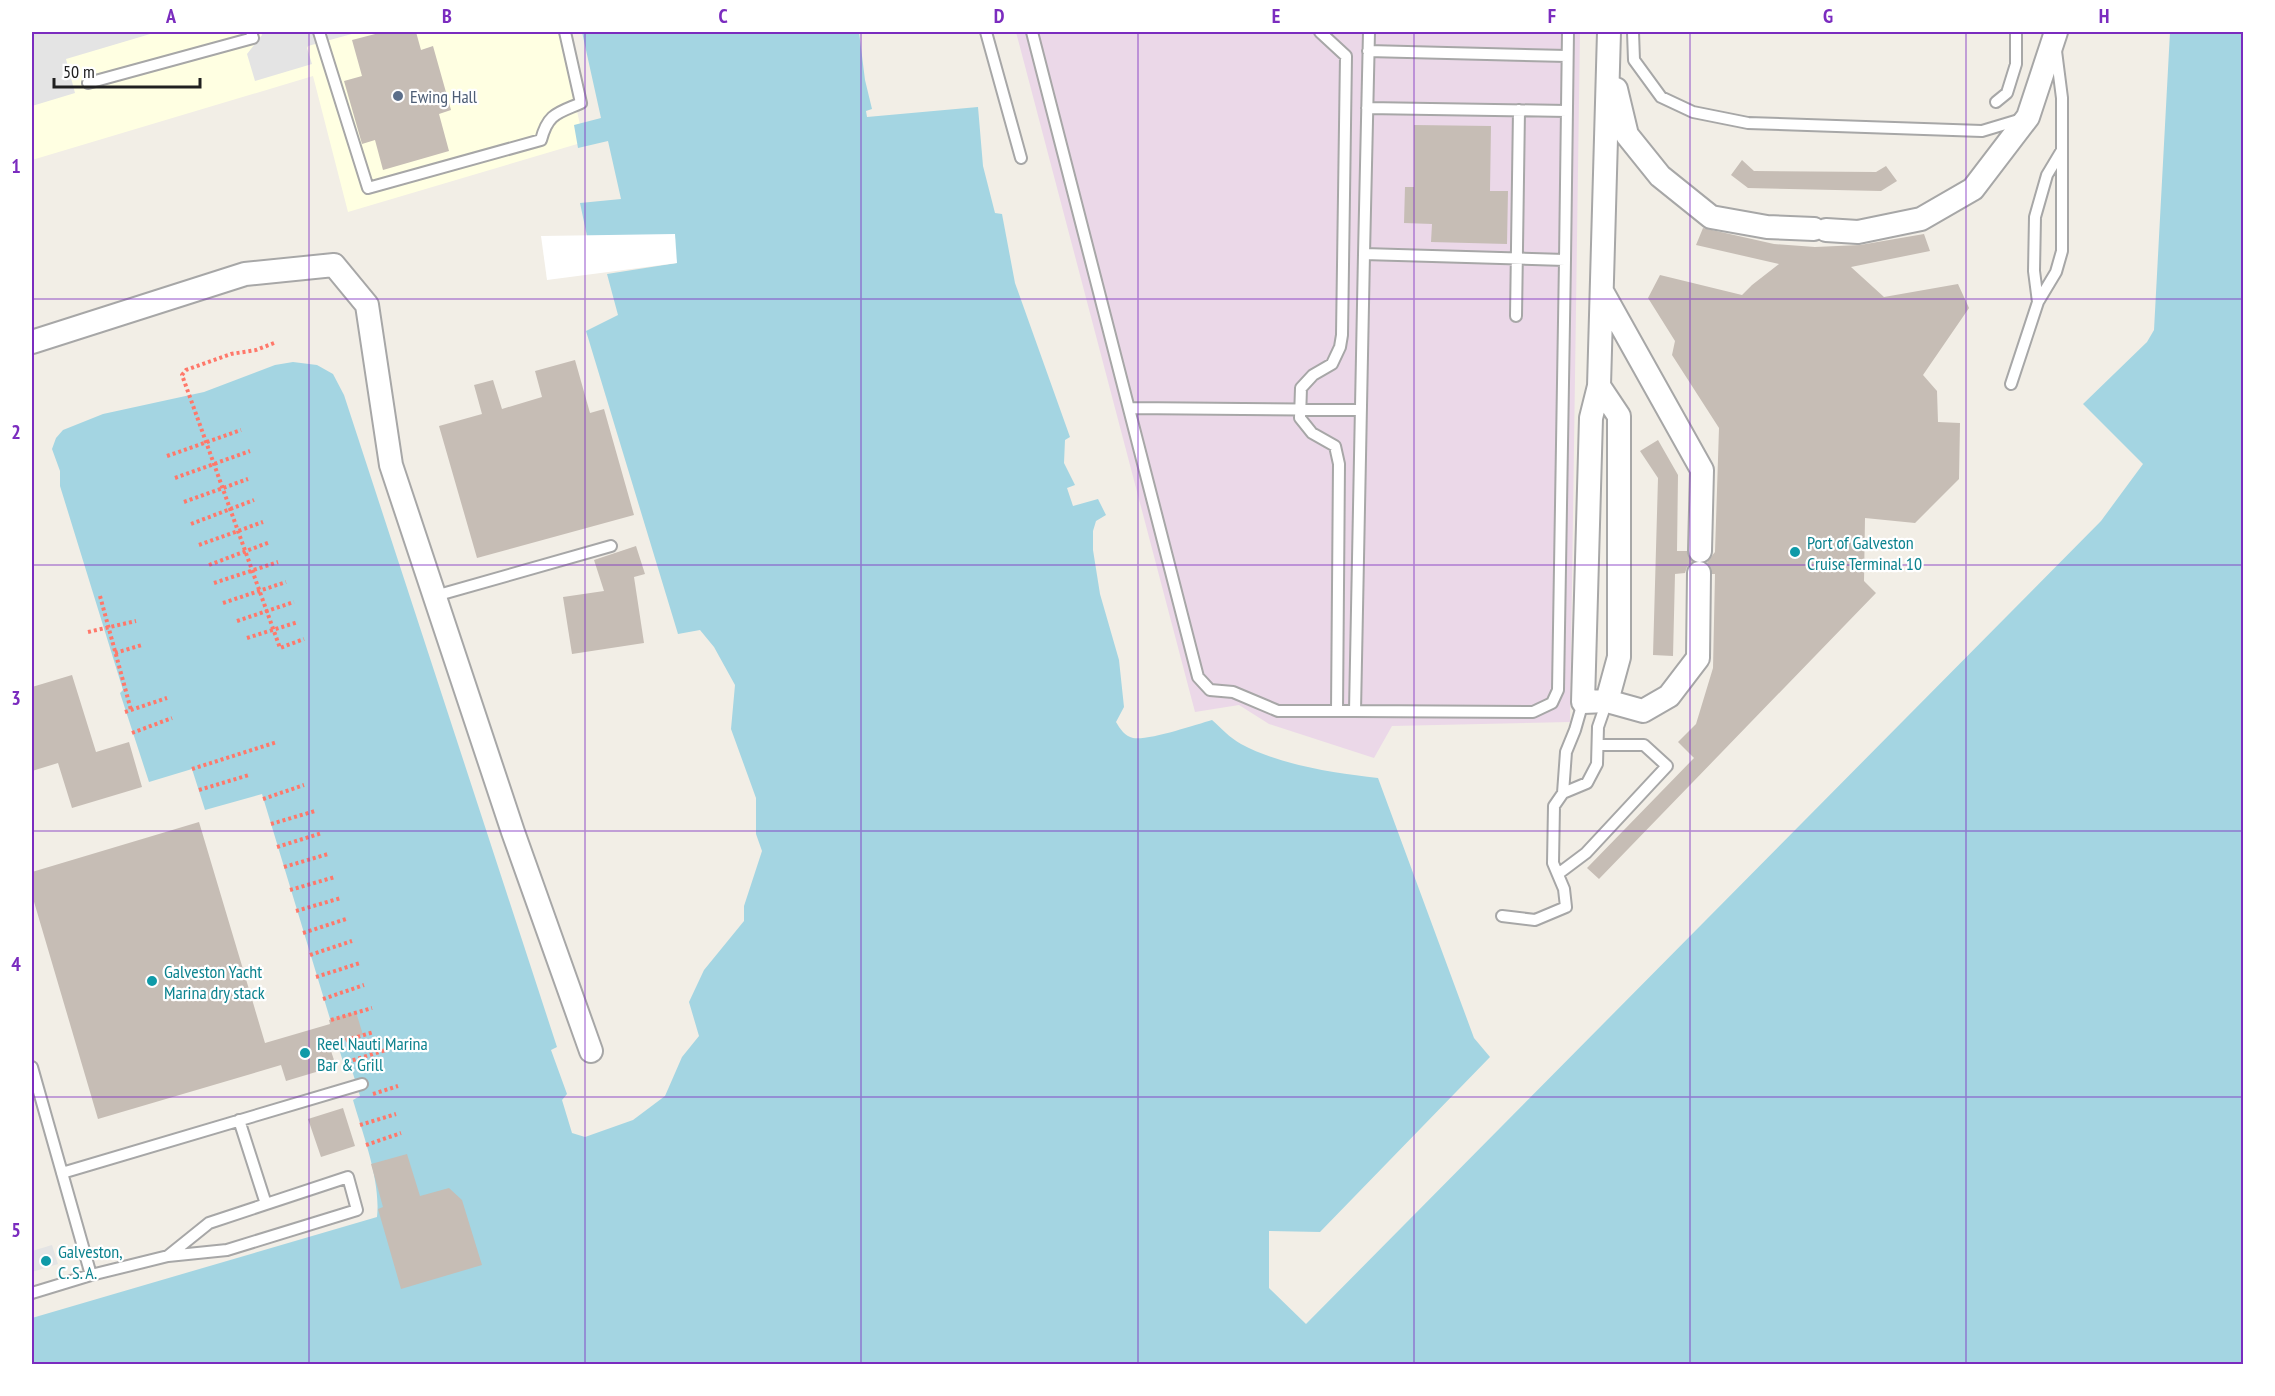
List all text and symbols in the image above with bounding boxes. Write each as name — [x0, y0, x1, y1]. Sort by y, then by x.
text: A — [165, 3, 177, 29]
text: B — [442, 3, 452, 29]
text: C — [718, 3, 728, 29]
text: D — [994, 3, 1005, 29]
text: E — [1272, 3, 1280, 29]
text: F — [1548, 3, 1556, 29]
text: G — [1823, 3, 1833, 29]
text: H — [2099, 3, 2109, 29]
scale bar — [54, 51, 200, 89]
text: 50 m — [63, 60, 95, 83]
place label: Ewing Hall — [410, 85, 478, 108]
marker: Ewing Hall — [391, 89, 405, 103]
text: 1 — [11, 153, 21, 179]
text: 2 — [11, 419, 21, 445]
place label: Port of Galveston Cruise Terminal 10 — [1807, 531, 1922, 575]
marker: Port of Galveston Cruise Terminal 10 — [1788, 545, 1802, 559]
text: 3 — [11, 685, 21, 711]
text: 4 — [11, 951, 21, 977]
place label: Galveston Yacht Marina dry stack — [164, 960, 265, 1004]
marker: Galveston Yacht Marina dry stack — [145, 974, 159, 988]
place label: Reel Nauti Marina Bar & Grill — [317, 1032, 428, 1076]
marker: Reel Nauti Marina Bar & Grill — [298, 1046, 312, 1060]
text: 5 — [11, 1217, 21, 1243]
place label: Galveston, C. S. A. — [58, 1240, 123, 1284]
marker: Galveston, C. S. A. — [39, 1254, 53, 1268]

